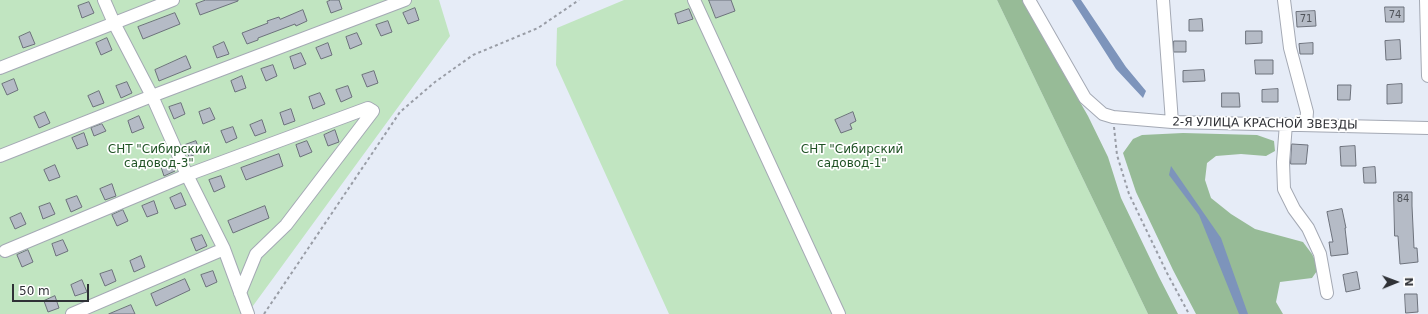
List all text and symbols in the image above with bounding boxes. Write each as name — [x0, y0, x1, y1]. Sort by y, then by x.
house number: 74 — [1389, 9, 1401, 21]
house number: 71 — [1300, 13, 1312, 25]
street label: 2-Я УЛИЦА КРАСНОЙ ЗВЕЗДЫ — [1172, 115, 1358, 133]
park label: СНТ "Сибирский садовод-3" — [108, 143, 210, 171]
park label: СНТ "Сибирский садовод-1" — [801, 143, 903, 171]
house number: 84 — [1397, 193, 1409, 205]
north arrow — [1376, 262, 1416, 302]
scale bar — [14, 276, 91, 302]
text: N — [1402, 277, 1415, 287]
text: 50 m — [19, 284, 50, 298]

